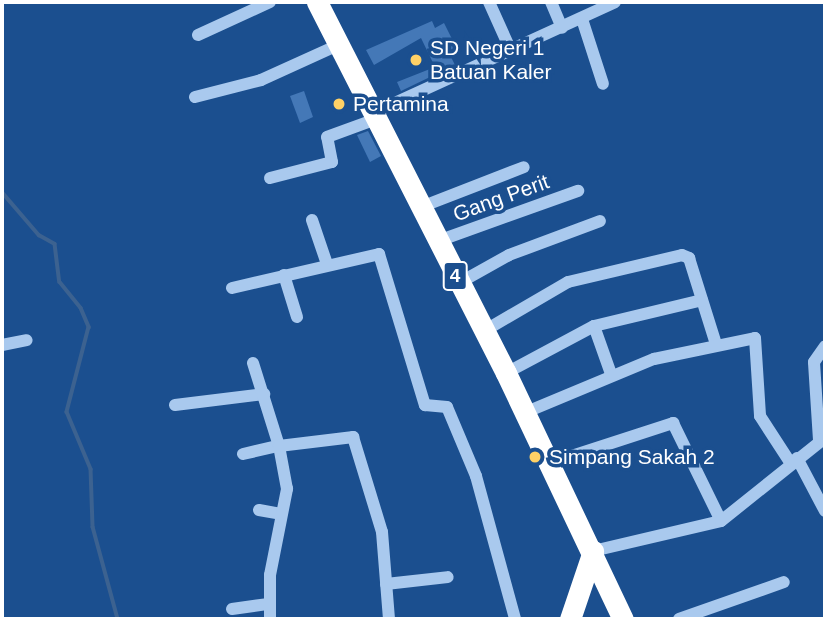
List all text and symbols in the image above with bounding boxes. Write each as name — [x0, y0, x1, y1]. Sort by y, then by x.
place label: SD Negeri 1 Batuan Kaler — [430, 35, 551, 85]
marker: SD Negeri 1 Batuan Kaler — [408, 52, 424, 68]
place label: Pertamina — [353, 91, 449, 117]
marker: Pertamina — [331, 96, 347, 112]
street label: Gang Perit — [450, 169, 552, 227]
road number: 4 — [441, 260, 469, 292]
place label: Simpang Sakah 2 — [549, 444, 715, 470]
marker: Simpang Sakah 2 — [527, 449, 543, 465]

